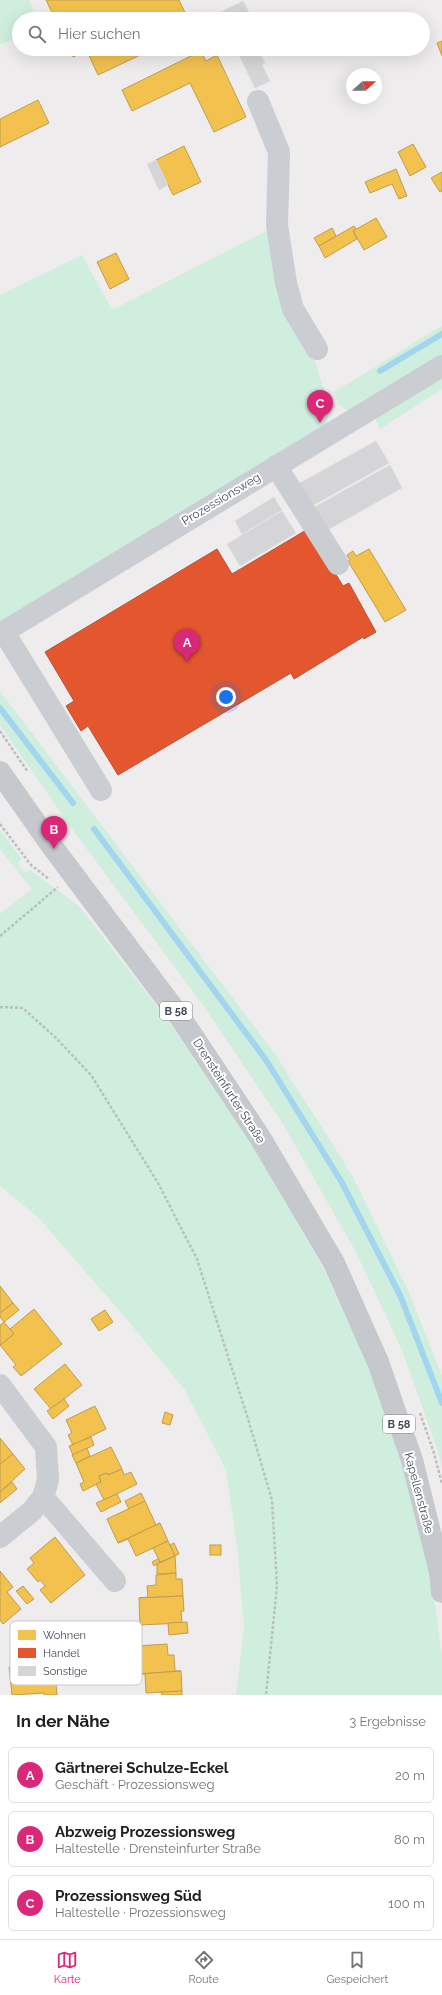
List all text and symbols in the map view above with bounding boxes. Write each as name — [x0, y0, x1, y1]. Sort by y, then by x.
search box — [12, 12, 430, 56]
icon: search — [26, 23, 48, 45]
text: Hier suchen — [58, 25, 141, 43]
north arrow — [346, 68, 382, 104]
pin: C — [307, 390, 333, 423]
street label: Prozessionsweg — [179, 470, 263, 528]
pin: A — [174, 629, 200, 662]
your location — [216, 687, 236, 707]
pin: B — [41, 816, 67, 849]
road number: B 58 — [160, 1002, 192, 1020]
street label: Drensteinfurter Straße — [190, 1036, 268, 1146]
road number: B 58 — [383, 1415, 415, 1433]
street label: Kapellenstraße — [401, 1451, 437, 1535]
legend — [10, 1621, 142, 1685]
text: Wohnen — [43, 1629, 86, 1642]
text: Handel — [43, 1647, 80, 1660]
text: Sonstige — [43, 1665, 88, 1678]
text: In der Nähe — [16, 1711, 110, 1731]
text: 3 Ergebnisse — [349, 1714, 426, 1729]
text: Gärtnerei Schulze-Eckel — [55, 1759, 229, 1777]
text: A — [26, 1768, 34, 1783]
text: 20 m — [395, 1768, 425, 1783]
text: Geschäft · Prozessionsweg — [55, 1777, 214, 1792]
text: Abzweig Prozessionsweg — [55, 1823, 235, 1841]
text: B — [26, 1832, 34, 1847]
text: 80 m — [394, 1832, 425, 1847]
text: Haltestelle · Drensteinfurter Straße — [55, 1841, 261, 1856]
text: Prozessionsweg Süd — [55, 1887, 202, 1905]
text: C — [26, 1896, 34, 1911]
text: 100 m — [388, 1896, 425, 1911]
text: Haltestelle · Prozessionsweg — [55, 1905, 226, 1920]
tab: Karte — [54, 1949, 81, 1986]
tab: Route — [189, 1949, 219, 1986]
tab: Gespeichert — [326, 1949, 388, 1986]

